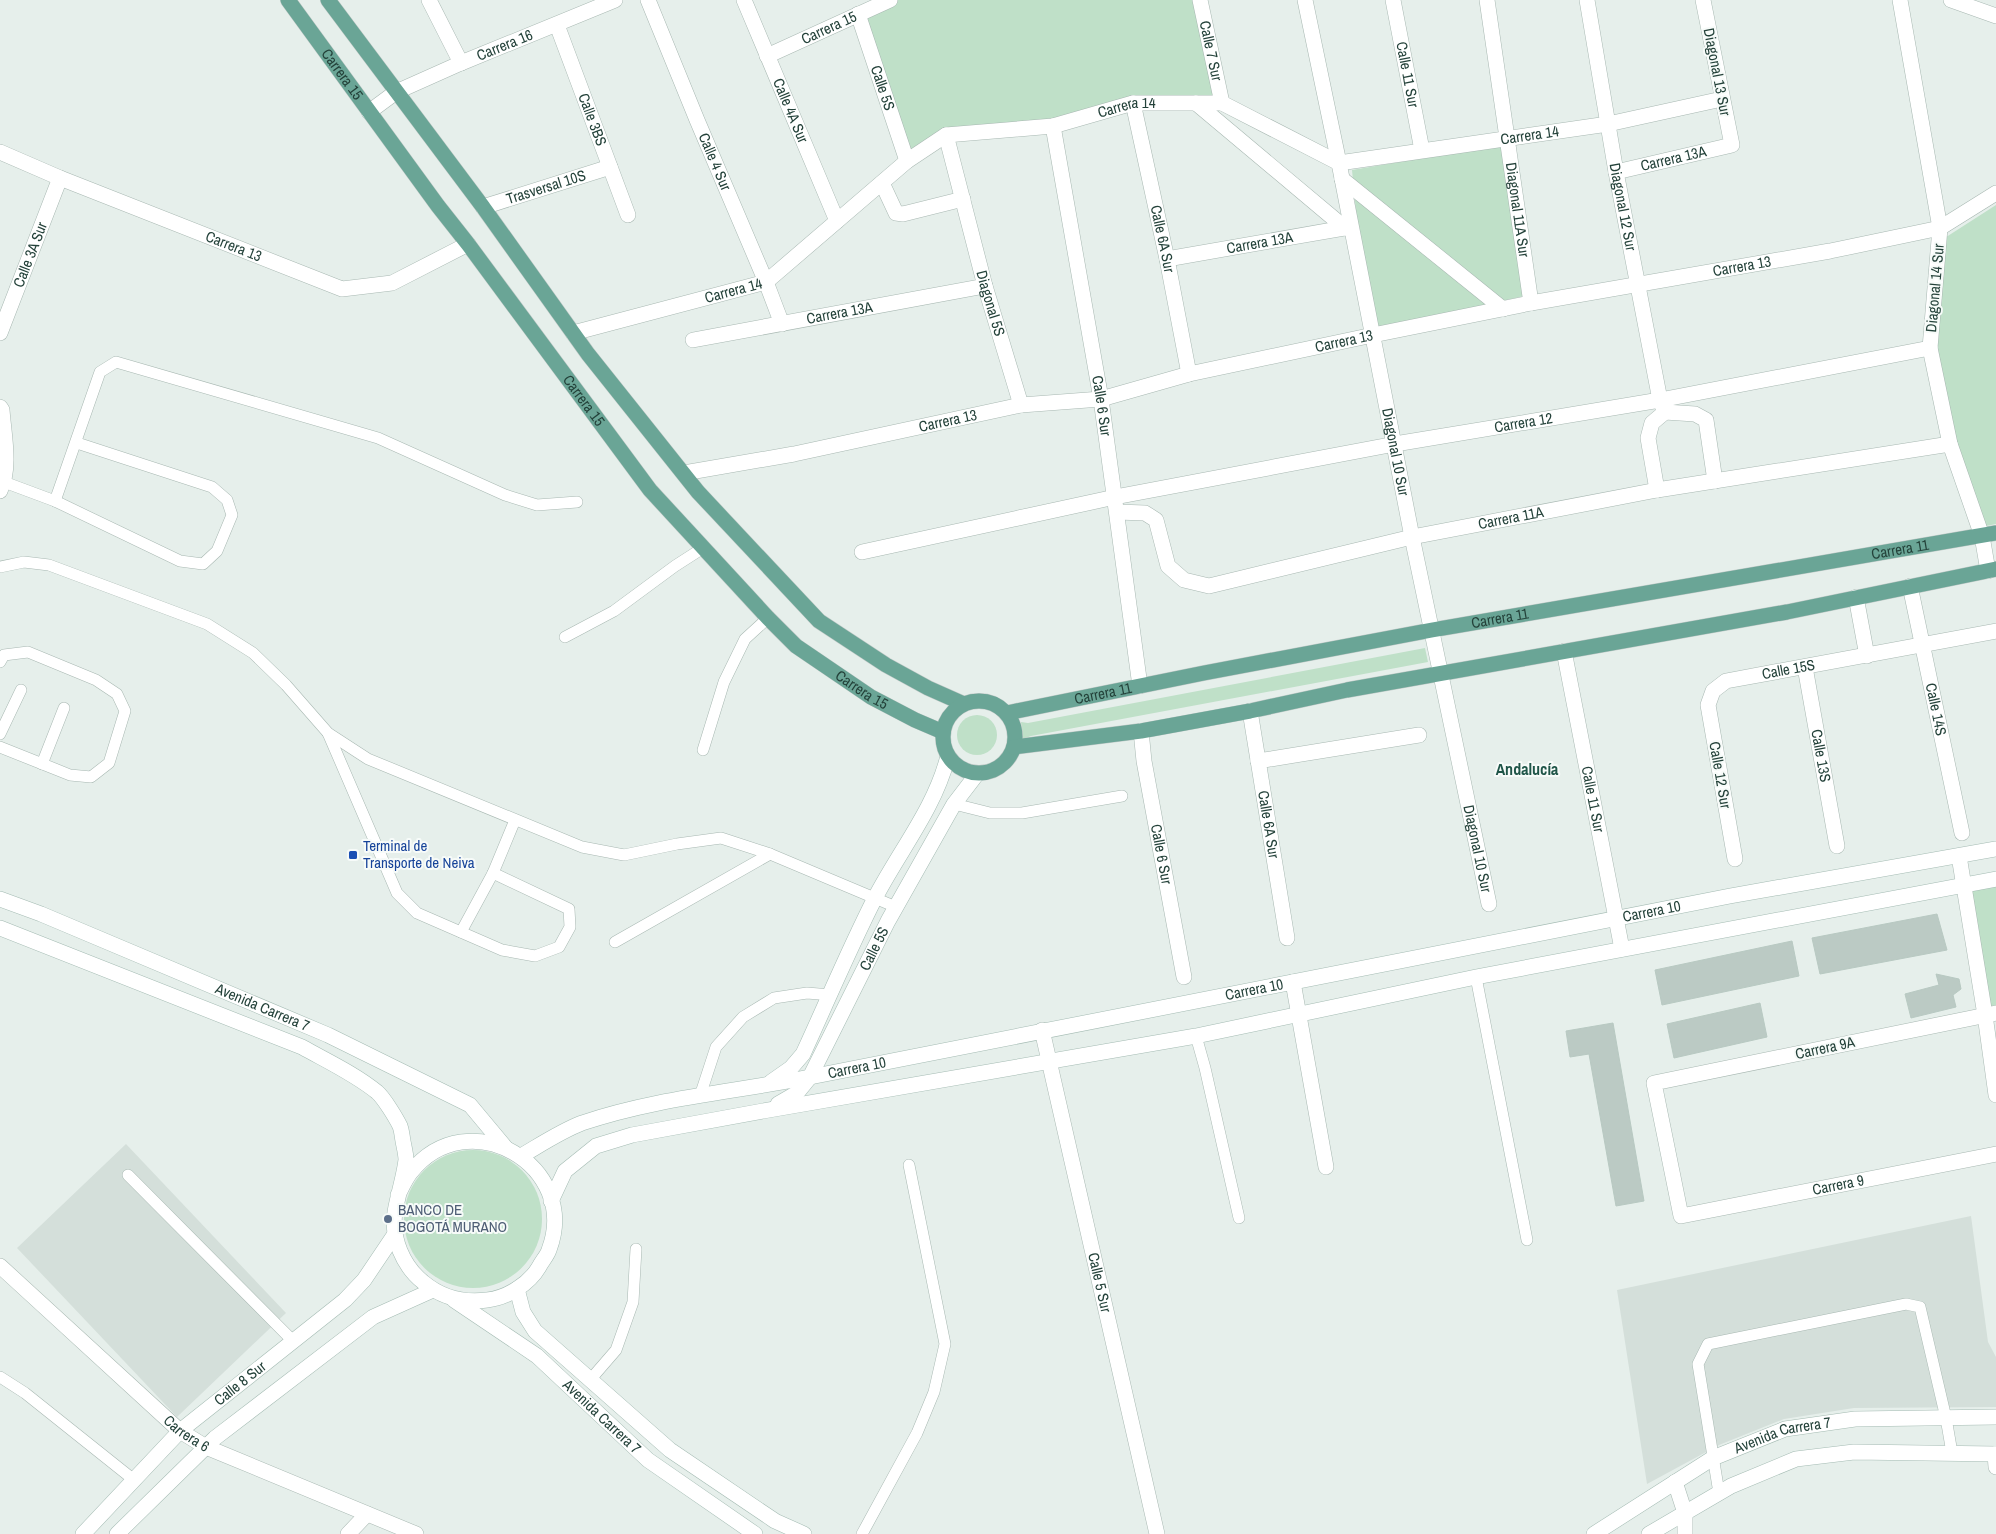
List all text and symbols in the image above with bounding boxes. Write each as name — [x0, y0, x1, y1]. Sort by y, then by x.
street label: Carrera 15 — [798, 6, 860, 49]
street label: Calle 7 Sur — [1195, 19, 1228, 83]
street label: Carrera 16 — [473, 24, 536, 66]
street label: Diagonal 13 Sur — [1699, 26, 1736, 118]
street label: Calle 11 Sur — [1391, 40, 1425, 109]
street label: Carrera 15 — [317, 44, 368, 104]
street label: Calle 5S — [866, 62, 900, 113]
street label: Calle 4A Sur — [768, 75, 814, 146]
street label: Calle 3BS — [573, 90, 612, 149]
street label: Carrera 14 — [1095, 92, 1156, 123]
street label: Carrera 14 — [1499, 120, 1560, 149]
street label: Calle 4 Sur — [694, 129, 737, 194]
street label: Carrera 13A — [1638, 140, 1709, 176]
street label: Diagonal 11A Sur — [1501, 161, 1535, 259]
street label: Diagonal 12 Sur — [1605, 161, 1642, 253]
street label: Trasversal 10S — [503, 164, 588, 209]
street label: Calle 6A Sur — [1146, 203, 1180, 274]
street label: Calle 3A Sur — [8, 219, 52, 290]
street label: Carrera 13 — [203, 225, 265, 266]
street label: Carrera 13A — [1225, 226, 1295, 258]
street label: Diagonal 14 Sur — [1920, 243, 1949, 333]
street label: Carrera 13 — [1711, 250, 1773, 281]
street label: Diagonal 5S — [971, 268, 1011, 339]
street label: Carrera 14 — [702, 272, 765, 308]
street label: Carrera 13A — [805, 296, 875, 329]
street label: Carrera 13 — [1313, 324, 1375, 357]
street label: Carrera 15 — [558, 370, 610, 430]
street label: Calle 6 Sur — [1087, 374, 1117, 437]
street label: Carrera 13 — [917, 404, 979, 437]
street label: Diagonal 10 Sur — [1377, 406, 1415, 498]
street label: Carrera 12 — [1493, 407, 1554, 437]
street label: Carrera 11A — [1476, 501, 1546, 534]
street label: Carrera 11 — [1870, 534, 1931, 564]
street label: Carrera 11 — [1470, 603, 1530, 633]
street label: Calle 15S — [1760, 654, 1816, 684]
street label: Carrera 15 — [831, 665, 892, 714]
street label: Carrera 11 — [1072, 677, 1134, 709]
street label: Calle 14S — [1921, 681, 1952, 737]
street label: Calle 13S — [1806, 727, 1836, 784]
street label: Calle 12 Sur — [1704, 740, 1737, 810]
district label: Andalucía — [1496, 758, 1559, 780]
street label: Calle 11 Sur — [1577, 764, 1610, 834]
street label: Calle 6A Sur — [1253, 789, 1285, 860]
street label: Diagonal 10 Sur — [1458, 803, 1497, 894]
street label: Calle 6 Sur — [1146, 822, 1178, 886]
place label: Terminal de Transporte de Neiva — [363, 835, 475, 873]
marker: Terminal de Transporte de Neiva — [347, 849, 359, 861]
street label: Carrera 10 — [1621, 895, 1683, 927]
street label: Calle 5S — [854, 923, 893, 974]
street label: Carrera 10 — [1223, 973, 1285, 1005]
street label: Avenida Carrera 7 — [211, 977, 313, 1036]
street label: Carrera 9A — [1793, 1031, 1857, 1064]
street label: Carrera 10 — [826, 1051, 888, 1083]
street label: Carrera 9 — [1811, 1169, 1866, 1200]
place label: BANCO DE BOGOTÁ MURANO — [398, 1199, 507, 1237]
marker: BANCO DE BOGOTÁ MURANO — [382, 1213, 394, 1225]
street label: Calle 5 Sur — [1083, 1250, 1117, 1314]
street label: Calle 8 Sur — [209, 1356, 270, 1410]
street label: Avenida Carrera 7 — [558, 1374, 646, 1458]
street label: Carrera 6 — [159, 1410, 214, 1457]
street label: Avenida Carrera 7 — [1730, 1412, 1832, 1459]

